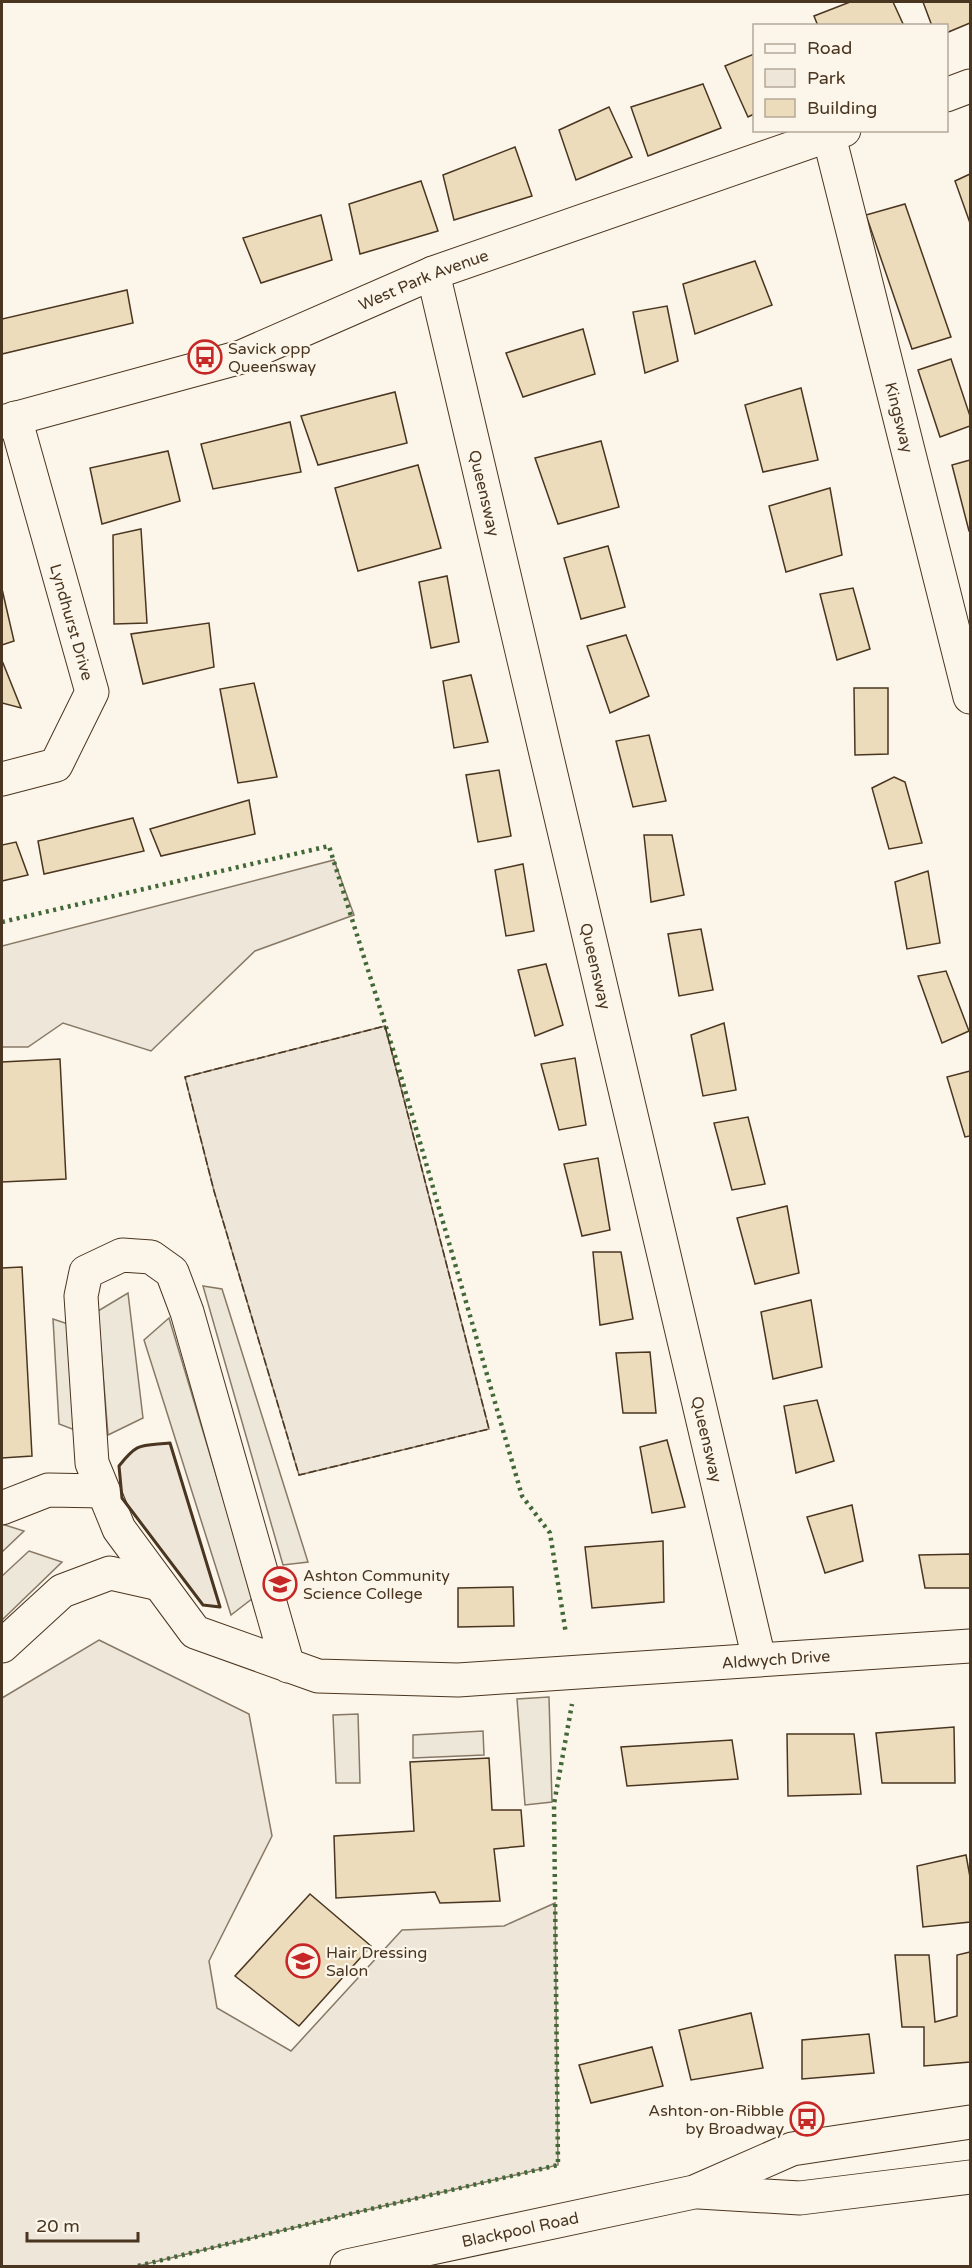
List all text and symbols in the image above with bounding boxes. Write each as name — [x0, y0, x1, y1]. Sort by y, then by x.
legend — [753, 24, 948, 132]
text: Road — [807, 37, 852, 59]
text: Park — [807, 67, 846, 89]
text: Building — [807, 97, 877, 119]
street label: West Park Avenue — [356, 245, 491, 315]
bus stop icon: Savick opp Queensway — [187, 339, 223, 375]
place label: Savick opp Queensway — [228, 339, 317, 377]
street label: Kingsway — [880, 380, 917, 455]
street label: Queensway — [464, 448, 504, 539]
street label: Lyndhurst Drive — [45, 562, 97, 683]
street label: Queensway — [575, 921, 615, 1012]
street label: Queensway — [686, 1394, 726, 1485]
school or university icon: Ashton Community Science College — [262, 1566, 298, 1602]
place label: Ashton Community Science College — [303, 1566, 450, 1604]
street label: Aldwych Drive — [721, 1646, 831, 1673]
school or university icon: Hair Dressing Salon — [285, 1943, 321, 1979]
place label: Hair Dressing Salon — [326, 1943, 427, 1981]
place label: Ashton-on-Ribble by Broadway — [648, 2101, 784, 2139]
bus stop icon: Ashton-on-Ribble by Broadway — [789, 2101, 825, 2137]
scale bar — [27, 2205, 138, 2243]
street label: Blackpool Road — [460, 2208, 581, 2252]
text: 20 m — [36, 2215, 80, 2237]

